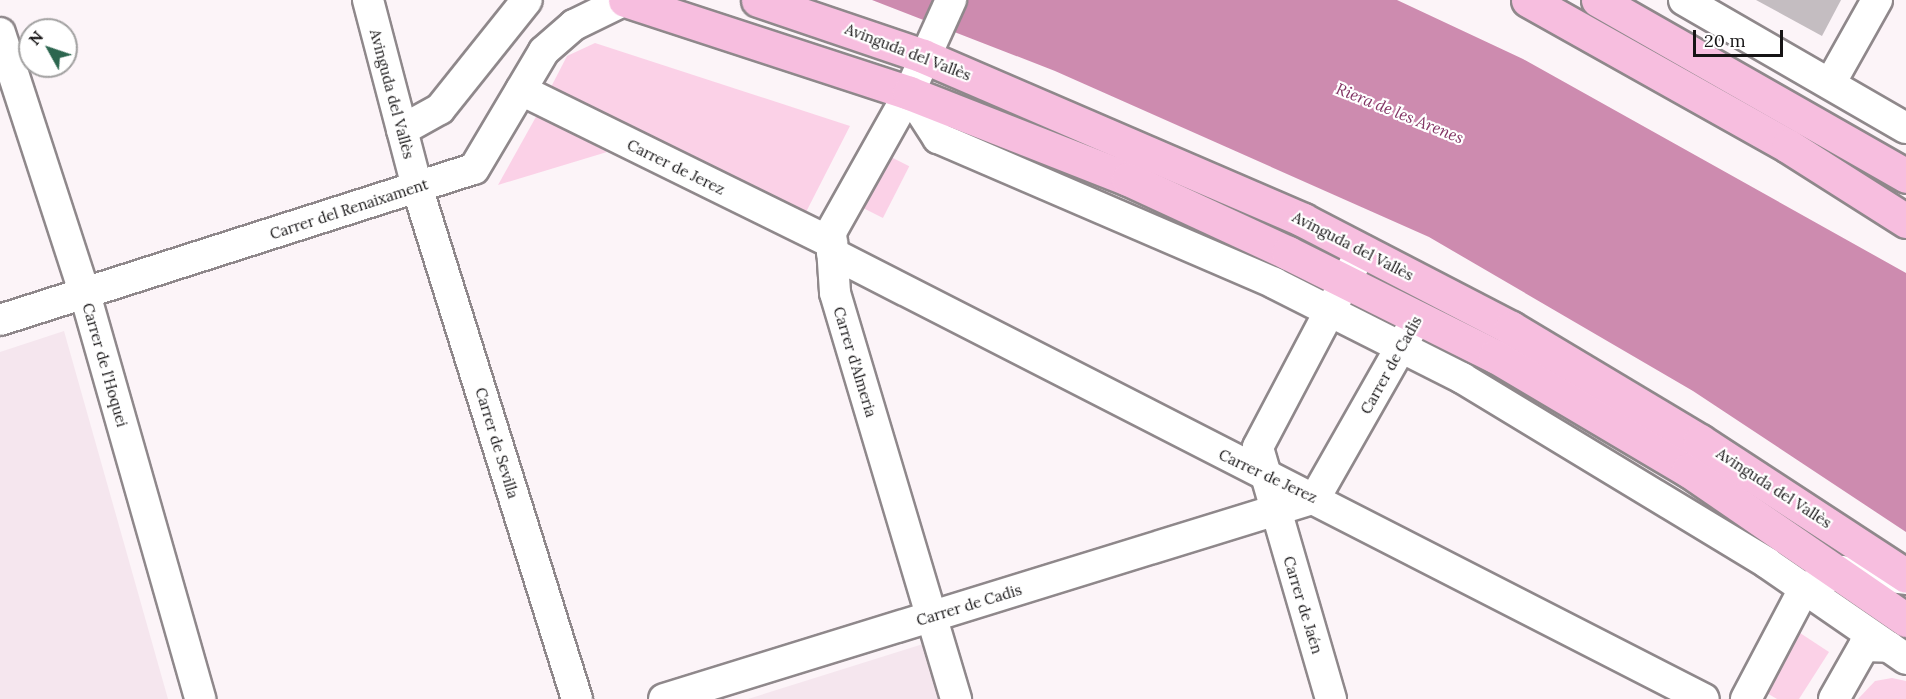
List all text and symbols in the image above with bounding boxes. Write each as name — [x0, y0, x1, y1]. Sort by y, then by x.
north arrow — [18, 18, 78, 78]
scale bar — [1696, 18, 1786, 56]
street label: Avinguda del Vallès — [842, 20, 974, 84]
text: N — [24, 27, 47, 49]
street label: Avinguda del Vallès — [366, 27, 418, 161]
text: 20 m — [1704, 29, 1746, 52]
water label: Riera de les Arenes — [1333, 79, 1467, 147]
street label: Carrer de Jerez — [624, 136, 728, 198]
street label: Carrer del Renaixament — [268, 175, 430, 243]
street label: Avinguda del Vallès — [1289, 208, 1417, 284]
street label: Carrer de l'Hoquei — [79, 301, 131, 429]
street label: Carrer d'Almeria — [830, 305, 880, 419]
street label: Carrer de Cadis — [1357, 313, 1425, 417]
street label: Carrer de Sevilla — [472, 385, 522, 501]
street label: Avinguda del Vallès — [1713, 444, 1835, 532]
street label: Carrer de Jerez — [1216, 445, 1320, 507]
street label: Carrer de Jaén — [1280, 554, 1326, 656]
street label: Carrer de Cadis — [914, 580, 1024, 630]

